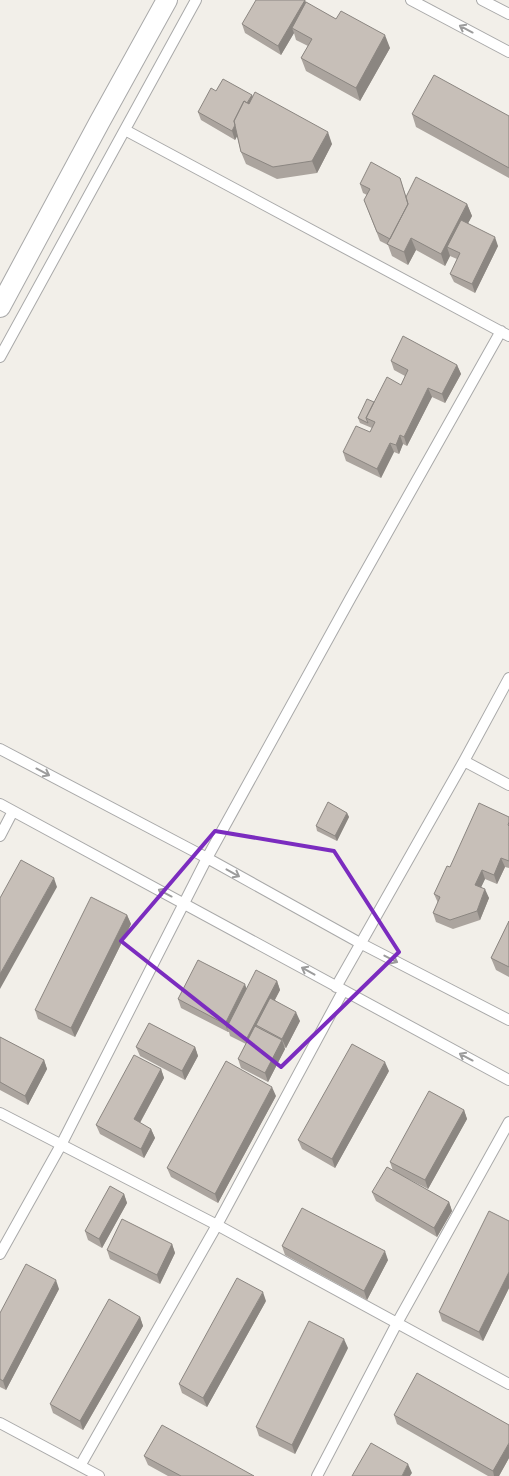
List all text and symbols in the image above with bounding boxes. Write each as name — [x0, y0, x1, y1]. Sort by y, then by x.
one-way arrow — [459, 24, 474, 33]
one-way arrow — [35, 767, 50, 777]
one-way arrow — [225, 868, 240, 878]
one-way arrow — [158, 888, 173, 898]
one-way arrow — [383, 955, 398, 964]
one-way arrow — [300, 966, 315, 976]
one-way arrow — [459, 1052, 474, 1061]

